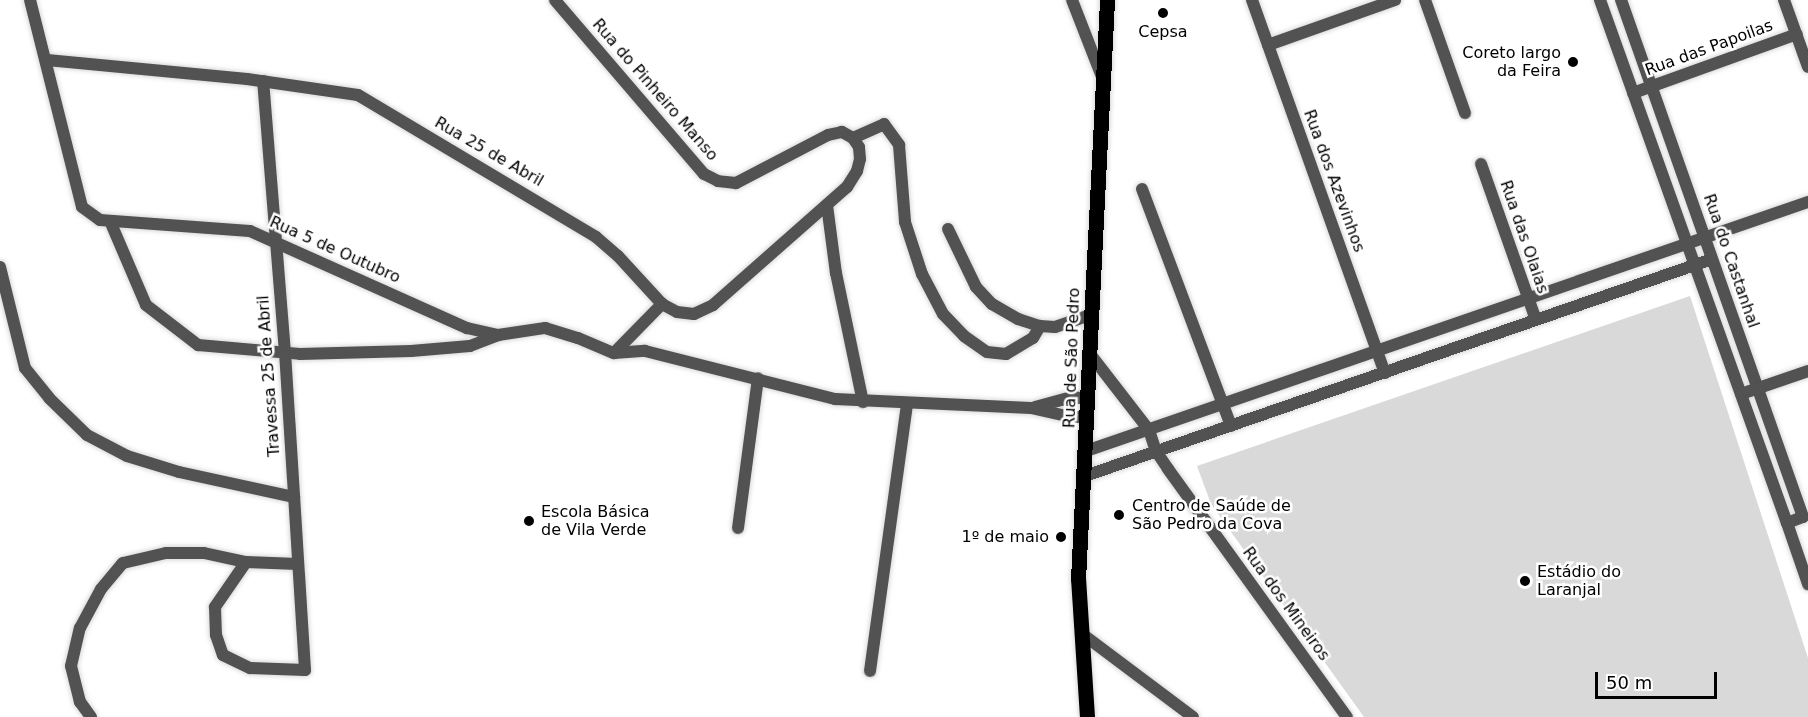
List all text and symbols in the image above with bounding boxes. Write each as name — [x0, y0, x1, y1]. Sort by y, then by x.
marker: Cepsa — [1156, 6, 1170, 20]
street label: Rua do Pinheiro Manso — [588, 15, 722, 165]
street label: Rua das Papoilas — [1643, 16, 1775, 80]
place label: Cepsa — [1138, 22, 1188, 42]
place label: Coreto largo da Feira — [1462, 43, 1561, 81]
marker: Coreto largo da Feira — [1566, 55, 1580, 69]
street label: Rua dos Azevinhos — [1299, 107, 1369, 255]
street label: Rua 25 de Abril — [431, 113, 547, 191]
street label: Rua das Olaias — [1496, 178, 1552, 296]
street label: Rua do Castanhal — [1699, 192, 1763, 330]
street label: Rua 5 de Outubro — [267, 213, 403, 287]
street label: Rua de São Pedro — [1060, 287, 1084, 429]
street label: Travessa 25 de Abril — [254, 295, 284, 457]
place label: Centro de Saúde de São Pedro da Cova — [1132, 496, 1291, 534]
place label: Escola Básica de Vila Verde — [541, 502, 650, 540]
marker: Centro de Saúde de São Pedro da Cova — [1110, 506, 1128, 524]
marker: Escola Básica de Vila Verde — [522, 514, 536, 528]
place label: 1º de maio — [961, 527, 1049, 547]
marker: 1º de maio — [1054, 530, 1068, 544]
street label: Rua dos Mineiros — [1238, 543, 1334, 665]
place label: Estádio do Laranjal — [1537, 562, 1621, 600]
marker: Estádio do Laranjal — [1518, 574, 1532, 588]
scale bar — [1598, 660, 1720, 698]
text: 50 m — [1606, 672, 1652, 693]

